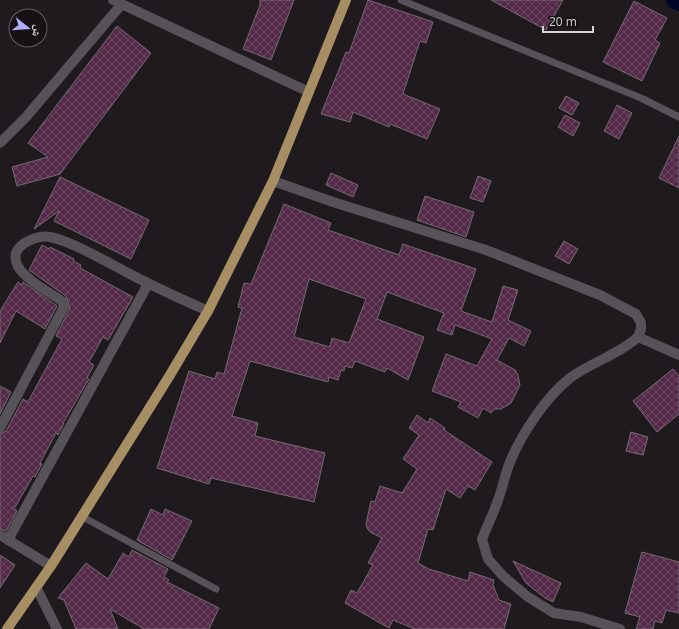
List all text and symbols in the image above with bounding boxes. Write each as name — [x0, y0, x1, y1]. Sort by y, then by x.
north arrow — [8, 8, 48, 48]
scale bar — [543, 8, 593, 34]
text: 20 m — [549, 13, 577, 30]
text: ش — [28, 23, 47, 39]

